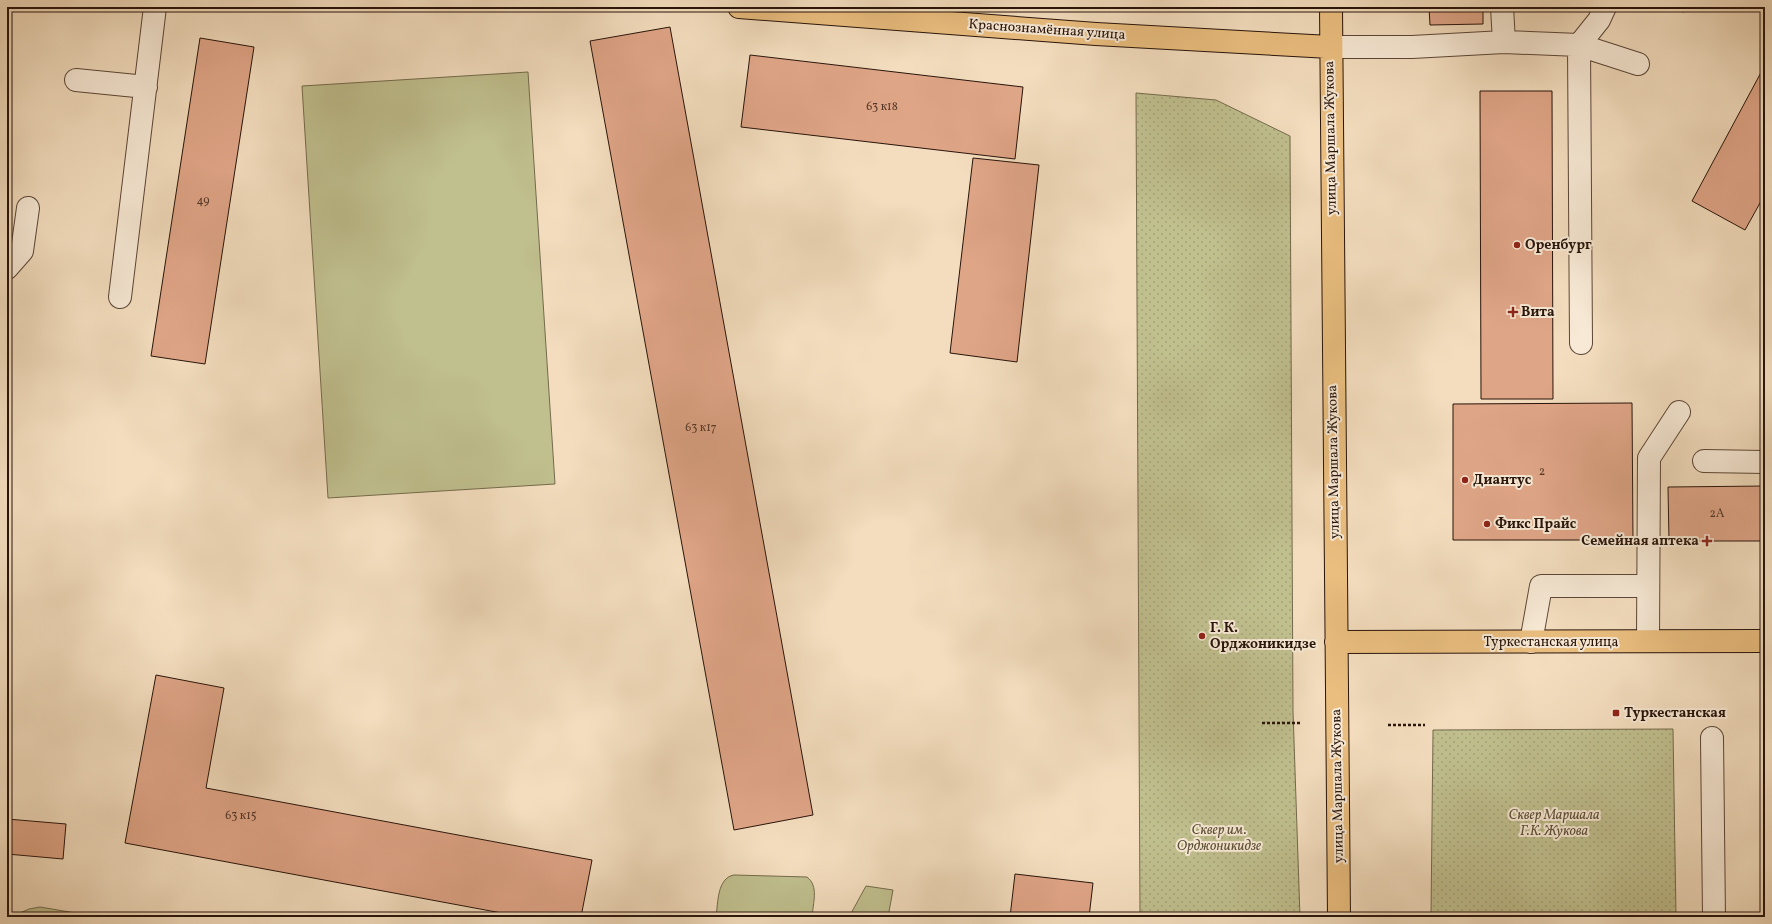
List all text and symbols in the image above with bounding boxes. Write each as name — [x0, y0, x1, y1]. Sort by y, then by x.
street label: Краснознамённая улица — [968, 15, 1126, 45]
street label: улица Маршала Жукова — [1320, 61, 1342, 215]
house number: 63 к18 — [866, 99, 898, 115]
house number: 49 — [196, 193, 210, 209]
place label: Оренбург — [1525, 236, 1592, 255]
marker: Оренбург — [1512, 240, 1522, 250]
place label: Вита — [1521, 303, 1555, 322]
marker: Вита — [1508, 307, 1518, 317]
street label: улица Маршала Жукова — [1323, 385, 1345, 539]
house number: 63 к17 — [685, 420, 717, 436]
house number: 2 — [1539, 464, 1545, 480]
place label: Диантус — [1473, 471, 1532, 490]
marker: Диантус — [1460, 475, 1470, 485]
house number: 2А — [1710, 506, 1725, 522]
place label: Фикс Прайс — [1495, 515, 1577, 534]
marker: Фикс Прайс — [1482, 519, 1492, 529]
place label: Семейная аптека — [1581, 532, 1699, 551]
marker: Семейная аптека — [1702, 536, 1712, 546]
place label: Г. К. Орджоникидзе — [1210, 619, 1316, 654]
marker: Г. К. Орджоникидзе — [1197, 631, 1207, 641]
street label: Туркестанская улица — [1483, 633, 1619, 652]
place label: Туркестанская — [1624, 704, 1726, 723]
marker: Туркестанская — [1611, 708, 1621, 718]
street label: улица Маршала Жукова — [1327, 709, 1349, 863]
park label: Сквер Маршала Г.К. Жукова — [1508, 806, 1600, 841]
house number: 63 к15 — [225, 808, 257, 824]
park label: Сквер им. Орджоникидзе — [1177, 821, 1261, 856]

